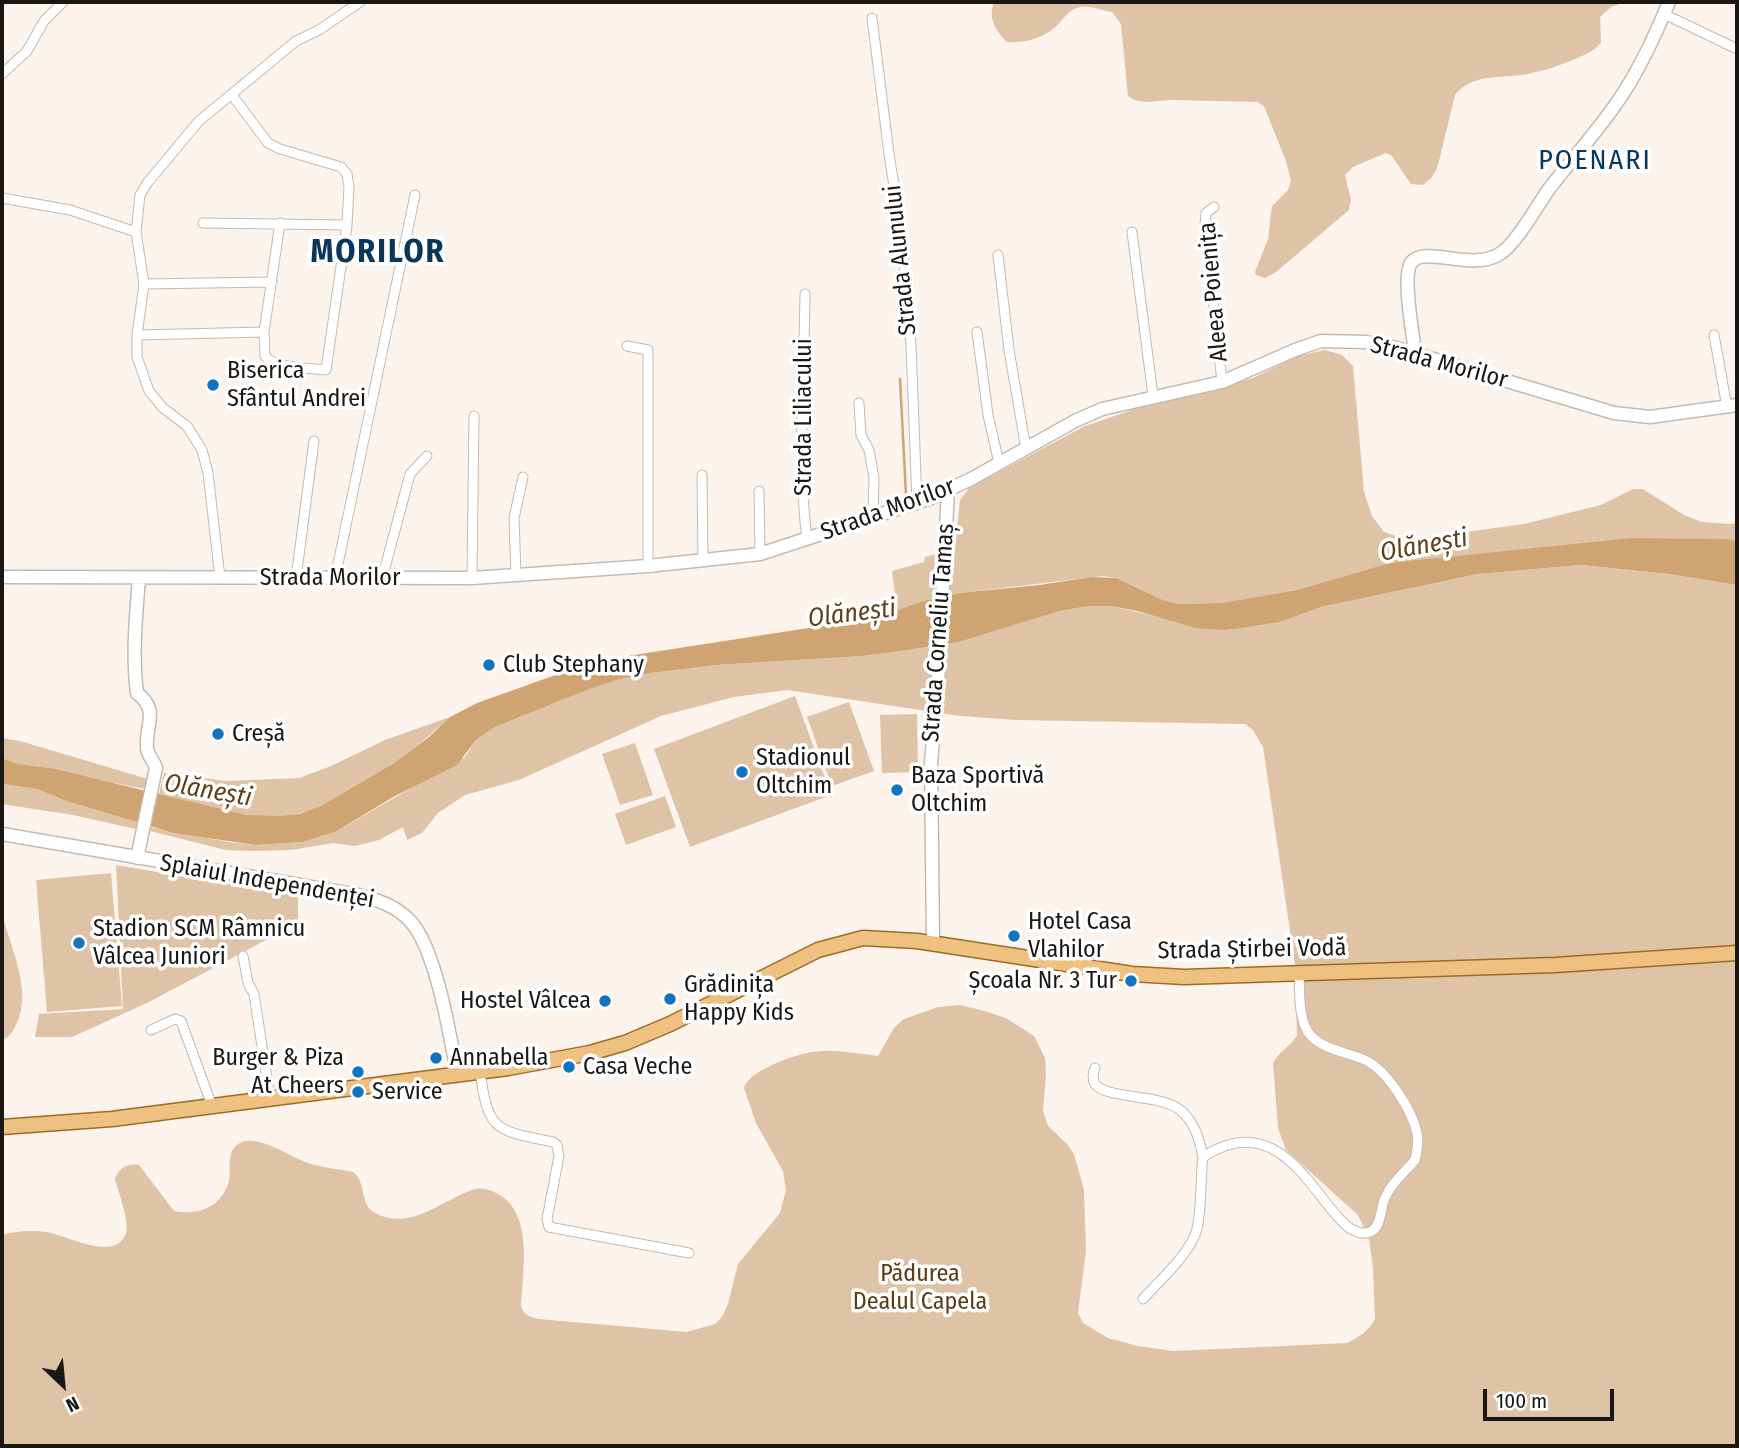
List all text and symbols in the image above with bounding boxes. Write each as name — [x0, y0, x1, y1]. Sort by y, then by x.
district label: POENARI — [1539, 144, 1651, 178]
street label: Strada Alunului — [879, 183, 923, 337]
street label: Aleea Poienița — [1194, 221, 1234, 363]
district label: MORILOR — [311, 234, 445, 272]
street label: Strada Morilor — [1367, 331, 1511, 395]
street label: Strada Liliacului — [790, 338, 818, 496]
place label: Biserica Sfântul Andrei — [227, 357, 366, 413]
marker: Biserica Sfântul Andrei — [205, 377, 221, 393]
street label: Strada Morilor — [817, 472, 959, 548]
street label: Strada Corneliu Tamaș — [917, 523, 961, 743]
water label: Olănești — [1378, 523, 1470, 569]
street label: Strada Morilor — [260, 564, 400, 592]
water label: Olănești — [806, 593, 898, 635]
place label: Club Stephany — [503, 651, 644, 679]
marker: Club Stephany — [481, 657, 497, 673]
place label: Creșă — [232, 720, 285, 748]
marker: Creșă — [210, 726, 226, 742]
place label: Stadionul Oltchim — [756, 744, 850, 800]
place label: Baza Sportivă Oltchim — [911, 762, 1044, 818]
marker: Stadionul Oltchim — [734, 764, 750, 780]
water label: Olănești — [162, 768, 254, 814]
marker: Baza Sportivă Oltchim — [889, 782, 905, 798]
street label: Splaiul Independenței — [158, 849, 376, 915]
place label: Hotel Casa Vlahilor — [1028, 908, 1132, 964]
place label: Stadion SCM Râmnicu Vâlcea Juniori — [93, 915, 305, 971]
marker: Hotel Casa Vlahilor — [1006, 928, 1022, 944]
street label: Strada Știrbei Vodă — [1157, 934, 1347, 966]
marker: Stadion SCM Râmnicu Vâlcea Juniori — [71, 935, 87, 951]
place label: Școala Nr. 3 Tur — [968, 967, 1117, 995]
place label: Grădinița Happy Kids — [684, 971, 794, 1027]
marker: Școala Nr. 3 Tur — [1123, 973, 1139, 989]
place label: Hostel Vâlcea — [460, 987, 591, 1015]
marker: Grădinița Happy Kids — [662, 991, 678, 1007]
marker: Hostel Vâlcea — [597, 993, 613, 1009]
place label: Burger & Piza At Cheers — [212, 1044, 344, 1100]
place label: Annabella — [450, 1044, 549, 1072]
marker: Annabella — [428, 1050, 444, 1066]
place label: Casa Veche — [583, 1053, 692, 1081]
marker: Casa Veche — [561, 1059, 577, 1075]
marker: Burger & Piza At Cheers — [350, 1064, 366, 1080]
place label: Service — [372, 1078, 443, 1106]
marker: Service — [350, 1084, 366, 1100]
park label: Pădurea Dealul Capela — [853, 1260, 987, 1316]
north arrow — [28, 1350, 98, 1420]
scale bar — [1487, 1374, 1618, 1418]
text: 100 m — [1496, 1388, 1547, 1414]
text: N — [62, 1391, 83, 1417]

